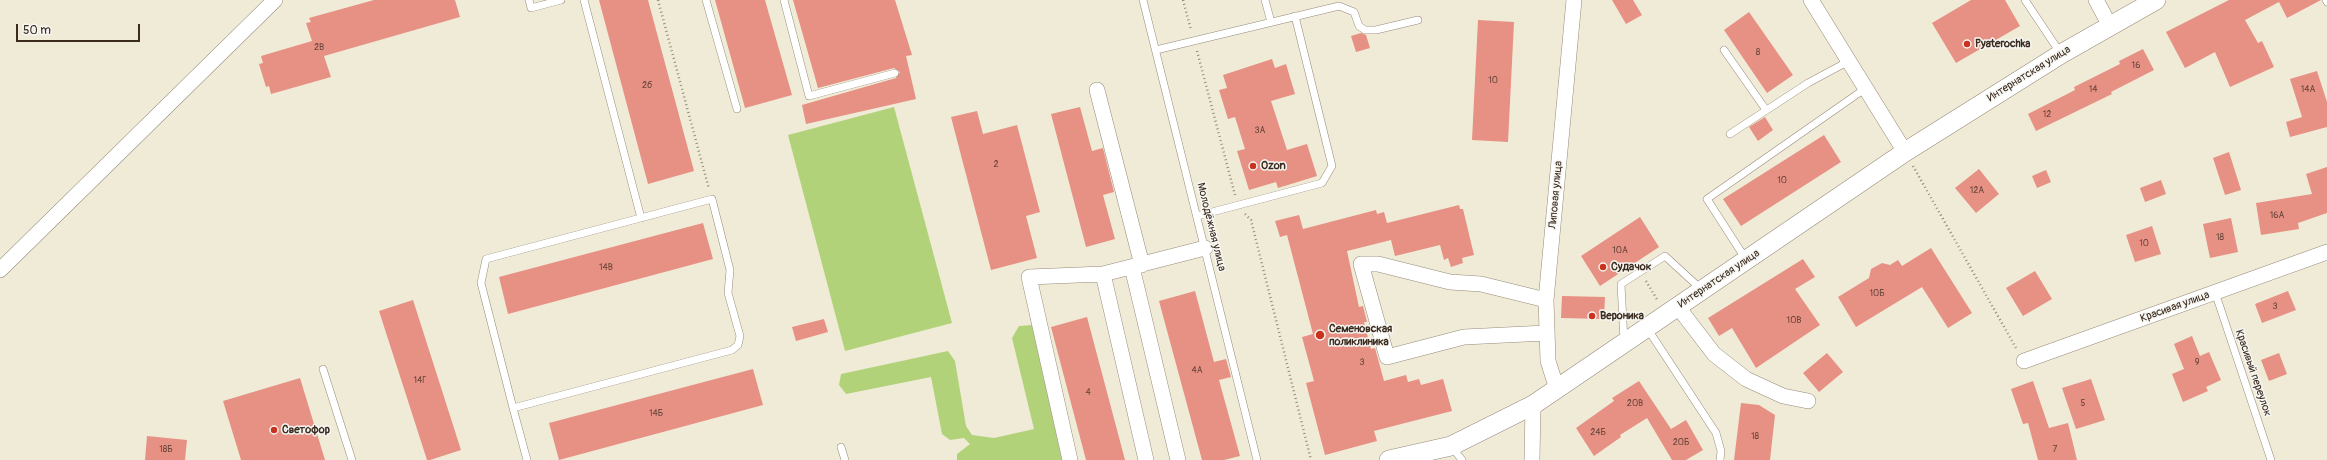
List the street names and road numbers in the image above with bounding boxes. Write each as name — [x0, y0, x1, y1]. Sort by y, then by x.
street label: Интернатская улица — [1985, 43, 2073, 105]
street label: Липовая улица — [1546, 160, 1566, 230]
street label: Молодёжная улица — [1194, 181, 1228, 273]
street label: Интернатская улица — [1676, 247, 1762, 311]
street label: Красивая улица — [2139, 288, 2211, 326]
street label: Красивый переулок — [2232, 328, 2274, 418]

